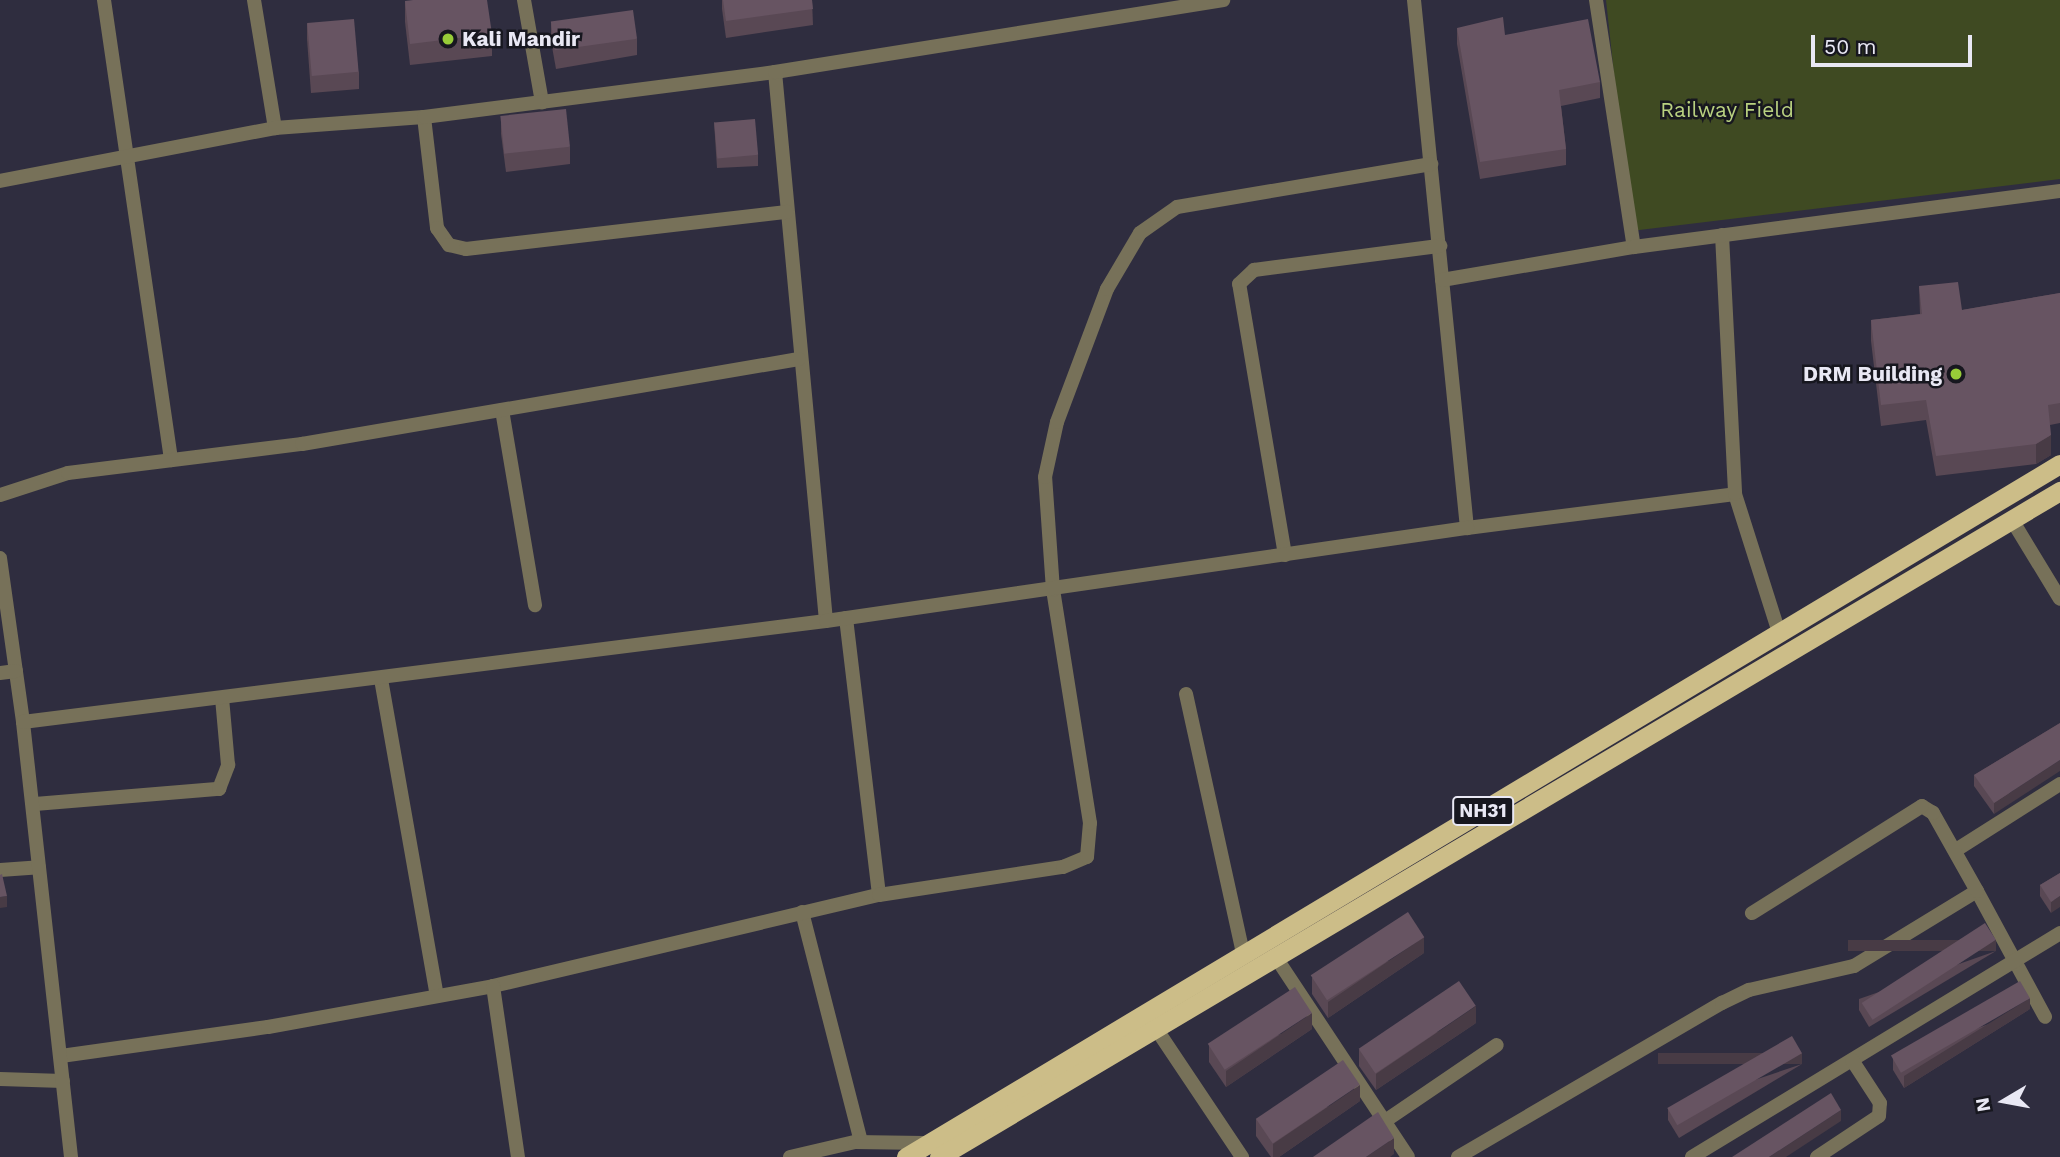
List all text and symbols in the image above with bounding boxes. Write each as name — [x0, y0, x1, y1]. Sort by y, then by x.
scale bar — [1815, 21, 1976, 65]
place label: Kali Mandir — [462, 26, 580, 52]
marker: Kali Mandir — [440, 31, 456, 47]
text: 50 m — [1824, 34, 1876, 59]
park label: Railway Field — [1660, 97, 1794, 123]
place label: DRM Building — [1803, 361, 1942, 387]
marker: DRM Building — [1948, 366, 1964, 382]
road number: NH31 — [1452, 796, 1514, 826]
north arrow — [1969, 1066, 2039, 1136]
text: N — [1970, 1096, 1995, 1114]

